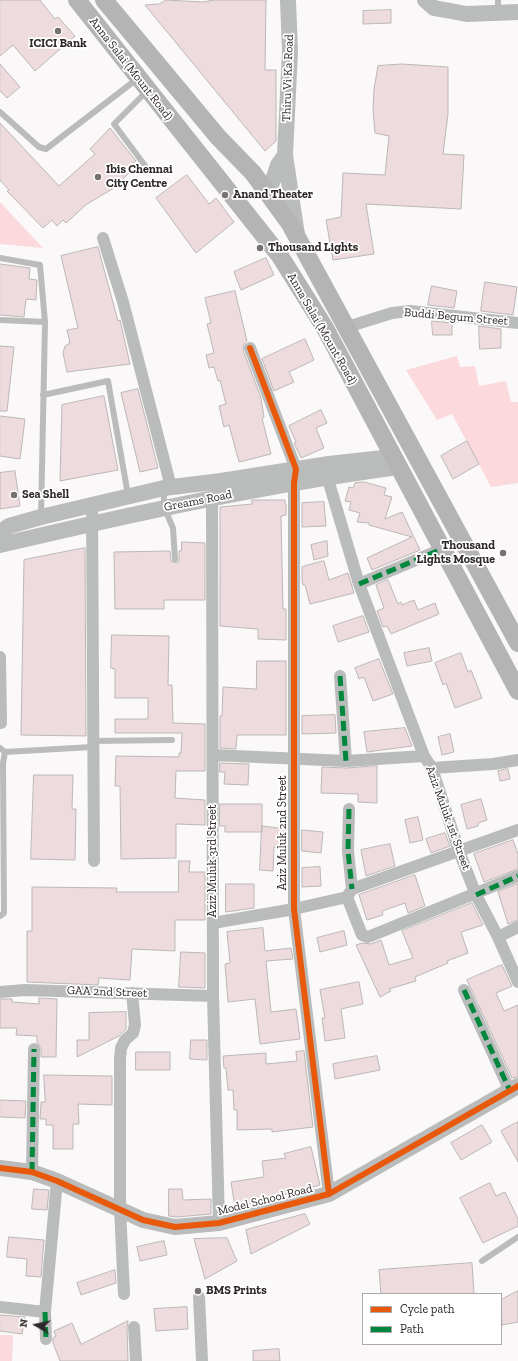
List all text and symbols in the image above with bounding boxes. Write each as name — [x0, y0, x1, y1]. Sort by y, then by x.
street label: Anna Salai (Mount Road) — [86, 15, 176, 123]
marker: ICICI Bank — [53, 26, 63, 36]
street label: Thiru Vi Ka Road — [279, 34, 297, 122]
place label: ICICI Bank — [29, 37, 87, 51]
place label: Ibis Chennai City Centre — [106, 163, 173, 191]
marker: Ibis Chennai City Centre — [93, 172, 103, 182]
place label: Anand Theater — [233, 188, 313, 202]
marker: Anand Theater — [220, 190, 230, 200]
place label: Thousand Lights — [268, 241, 358, 255]
marker: Thousand Lights — [255, 243, 265, 253]
street label: Anna Salai (Mount Road) — [284, 271, 360, 387]
street label: Buddi Begum Street — [404, 305, 508, 329]
street label: Greams Road — [163, 487, 233, 515]
place label: Sea Shell — [22, 488, 69, 502]
marker: Sea Shell — [9, 490, 19, 500]
place label: Thousand Lights Mosque — [417, 539, 495, 567]
marker: Thousand Lights Mosque — [498, 548, 508, 558]
street label: Aziz Muluk 1st Street — [422, 764, 474, 872]
street label: Aziz Muluk 2nd Street — [276, 776, 290, 890]
street label: Aziz Muluk 3rd Street — [206, 805, 220, 917]
street label: GAA 2nd Street — [67, 983, 147, 1001]
street label: Model School Road — [216, 1181, 314, 1219]
place label: BMS Prints — [206, 1284, 267, 1298]
marker: BMS Prints — [193, 1286, 203, 1296]
legend — [362, 1293, 502, 1345]
text: Cycle path — [400, 1302, 454, 1316]
north arrow — [16, 1305, 56, 1345]
text: N — [17, 1318, 31, 1328]
text: Path — [400, 1322, 424, 1336]

